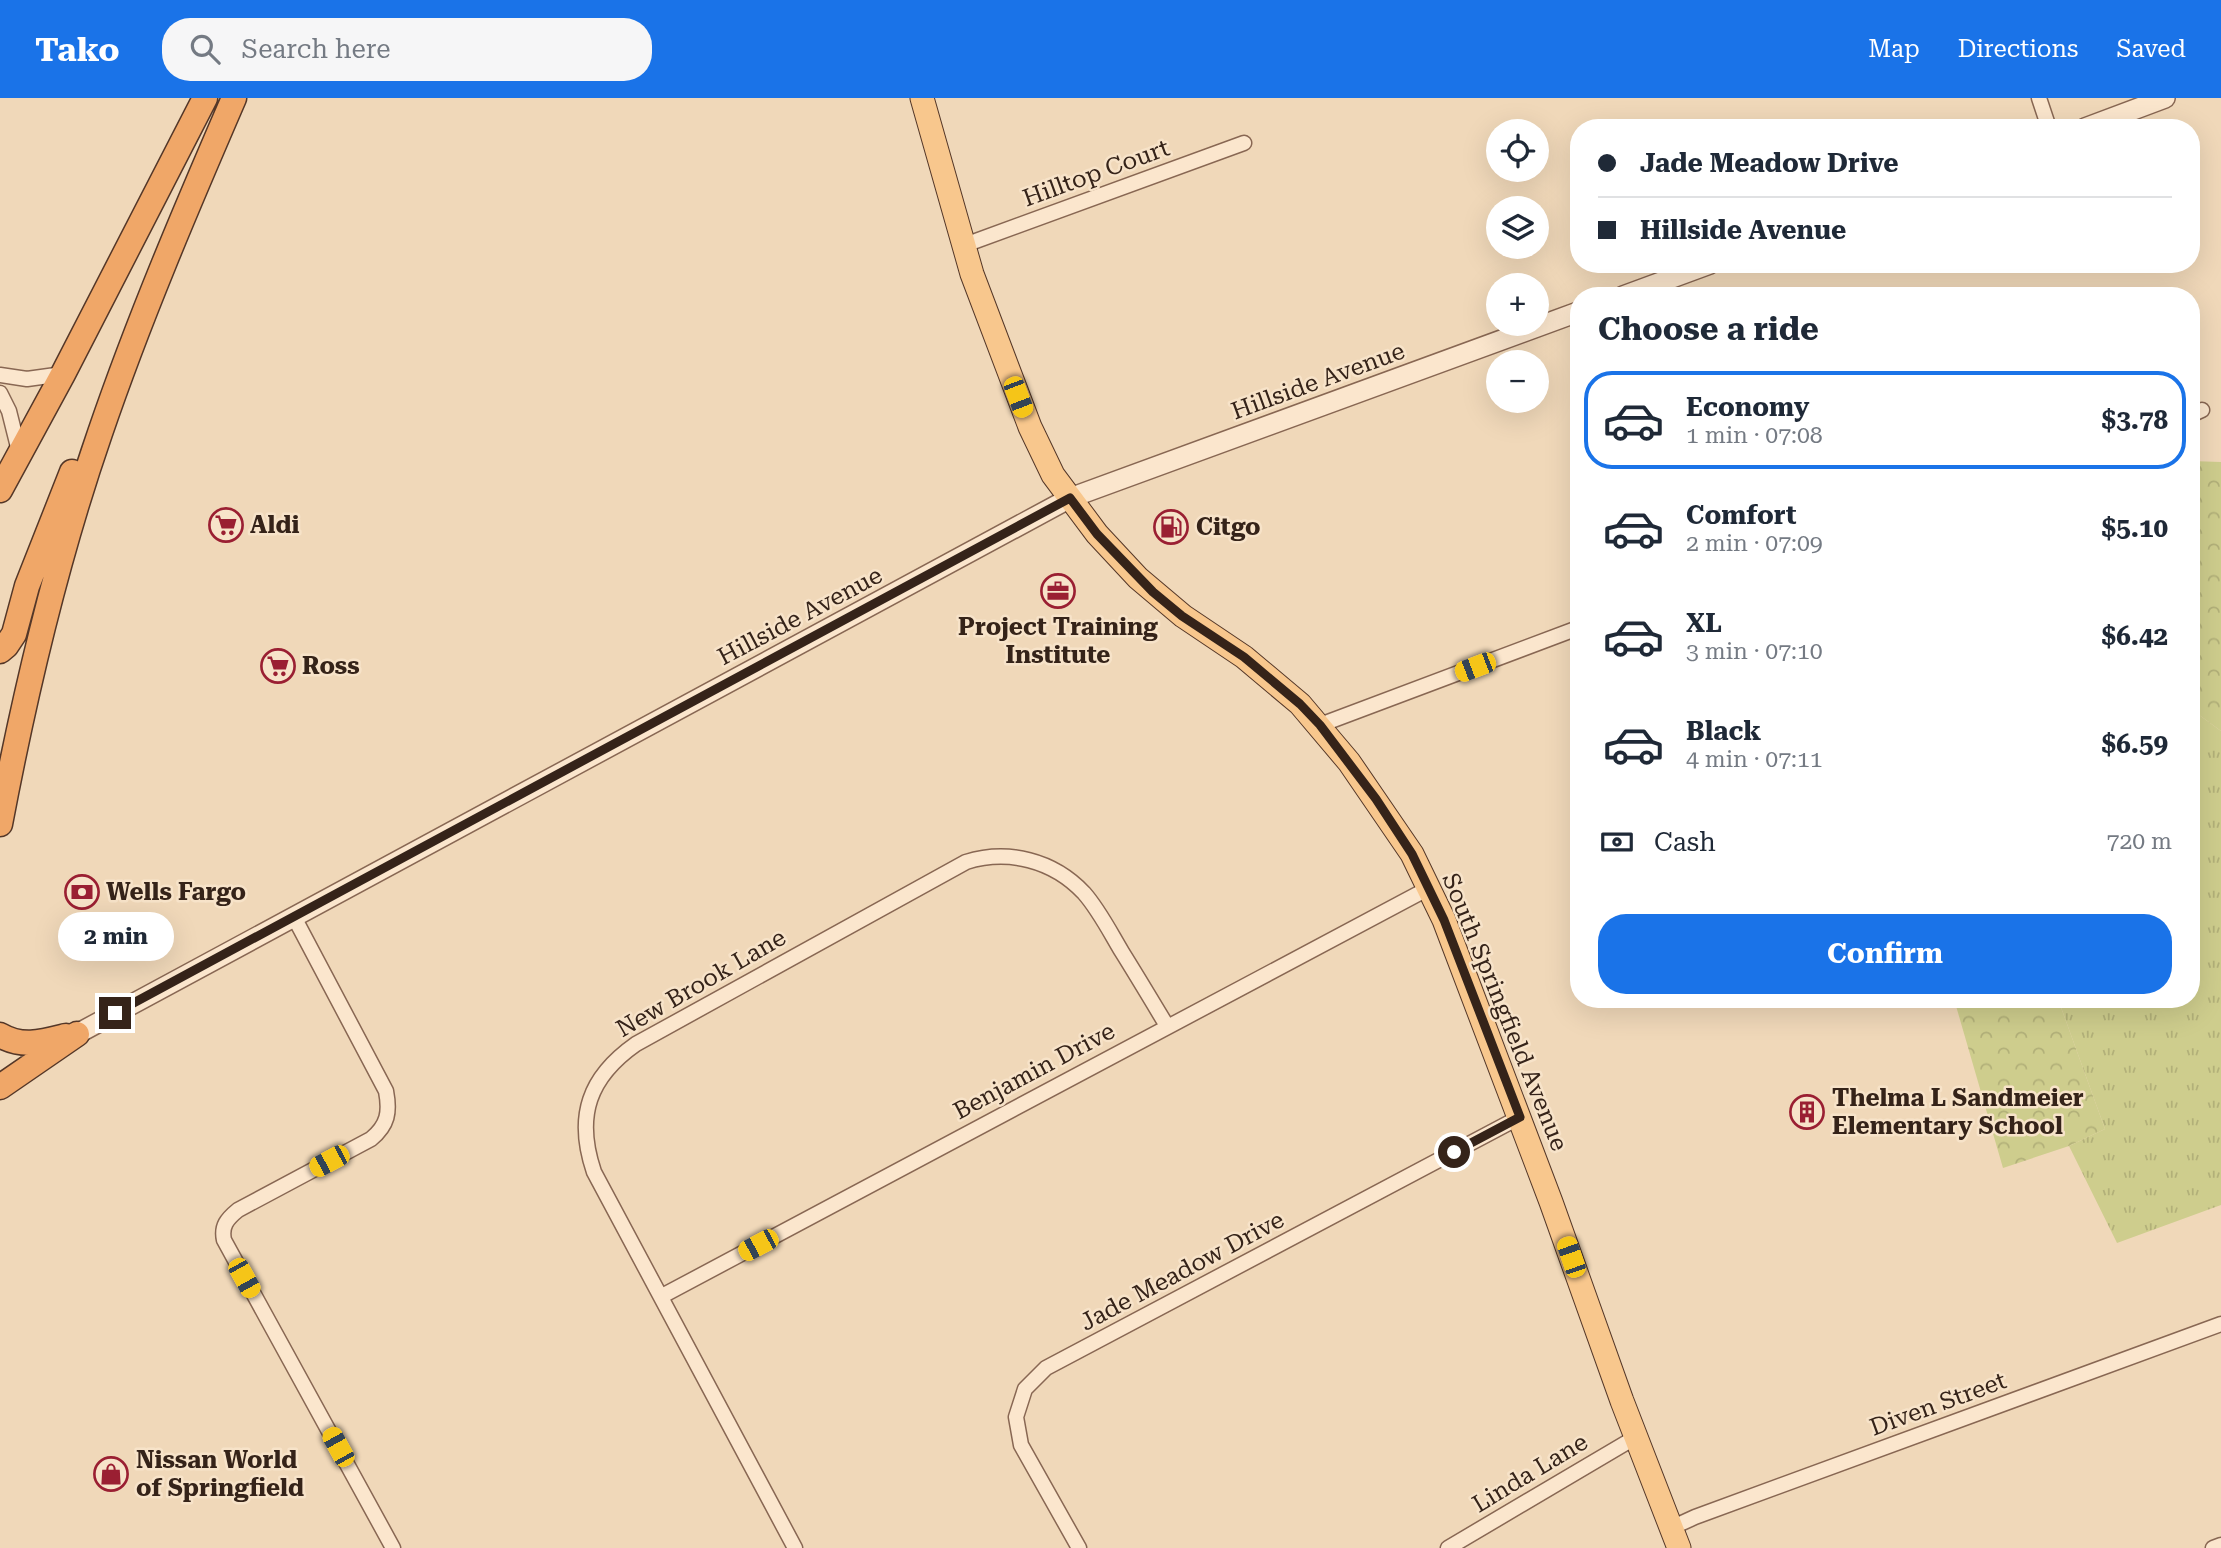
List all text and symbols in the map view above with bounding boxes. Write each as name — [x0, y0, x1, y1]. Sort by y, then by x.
search box — [162, 18, 652, 81]
text: Tako — [35, 30, 120, 69]
icon: search — [186, 30, 224, 68]
text: Search here — [242, 34, 390, 64]
text: Map — [1868, 35, 1920, 63]
text: Directions — [1958, 35, 2078, 63]
text: Saved — [2116, 35, 2186, 63]
map controls — [1486, 119, 1549, 413]
button: locate — [1486, 119, 1549, 182]
street label: Hilltop Court — [1019, 134, 1173, 212]
text: Jade Meadow Drive — [1640, 148, 1899, 178]
button: layers — [1486, 196, 1549, 259]
text: Hillside Avenue — [1640, 215, 1846, 245]
button: + — [1486, 273, 1549, 336]
text: Choose a ride — [1598, 310, 1819, 348]
street label: Hillside Avenue — [1228, 337, 1408, 425]
button: − — [1486, 350, 1549, 413]
car — [1001, 374, 1036, 420]
icon: car — [1602, 389, 1665, 452]
text: Economy — [1686, 392, 1809, 422]
text: $3.78 — [2102, 405, 2168, 435]
text: 1 min · 07:08 — [1686, 422, 1823, 449]
icon: car — [1602, 497, 1665, 560]
text: Comfort — [1686, 500, 1796, 530]
supermarket icon: Aldi — [207, 506, 245, 544]
fuel station icon: Citgo — [1152, 508, 1190, 546]
place label: Aldi — [250, 511, 299, 539]
place label: Citgo — [1196, 513, 1261, 541]
text: $5.10 — [2102, 513, 2168, 543]
text: 2 min · 07:09 — [1686, 530, 1823, 557]
street label: Hillside Avenue — [713, 561, 887, 671]
office icon: Project Training Institute — [1039, 572, 1077, 610]
icon: car — [1602, 605, 1665, 668]
text: XL — [1686, 608, 1722, 638]
place label: Project Training Institute — [958, 613, 1158, 669]
text: $6.42 — [2102, 621, 2168, 651]
text: 3 min · 07:10 — [1686, 638, 1823, 665]
supermarket icon: Ross — [259, 647, 297, 685]
car — [1452, 650, 1499, 684]
place label: Ross — [302, 652, 360, 680]
icon: car — [1602, 713, 1665, 776]
text: Black — [1686, 716, 1761, 746]
text: $6.59 — [2102, 729, 2168, 759]
text: 4 min · 07:11 — [1686, 746, 1823, 773]
icon: cash — [1598, 823, 1636, 861]
text: Cash — [1654, 827, 1716, 857]
text: 720 m — [2107, 828, 2172, 855]
street label: South Springfield Avenue — [1436, 869, 1574, 1155]
bank icon: Wells Fargo — [63, 873, 101, 911]
place label: Wells Fargo — [106, 878, 246, 906]
callout: 2 min — [57, 912, 173, 960]
button: Confirm — [1598, 914, 2172, 994]
text: 2 min — [84, 923, 148, 950]
street label: New Brook Lane — [611, 923, 791, 1043]
route end — [99, 997, 131, 1029]
street label: Benjamin Drive — [949, 1017, 1119, 1125]
place label: Thelma L Sandmeier Elementary School — [1832, 1084, 2084, 1140]
building icon: Thelma L Sandmeier Elementary School — [1788, 1093, 1826, 1131]
route start — [1438, 1136, 1470, 1168]
car — [306, 1142, 353, 1180]
street label: Jade Meadow Drive — [1075, 1205, 1289, 1337]
car — [735, 1226, 782, 1264]
car — [1555, 1234, 1588, 1280]
car — [225, 1255, 264, 1301]
street label: Diven Street — [1866, 1366, 2010, 1442]
car — [319, 1424, 358, 1470]
street label: Linda Lane — [1467, 1428, 1593, 1518]
place label: Nissan World of Springfield — [136, 1446, 304, 1502]
shop icon: Nissan World of Springfield — [92, 1455, 130, 1493]

